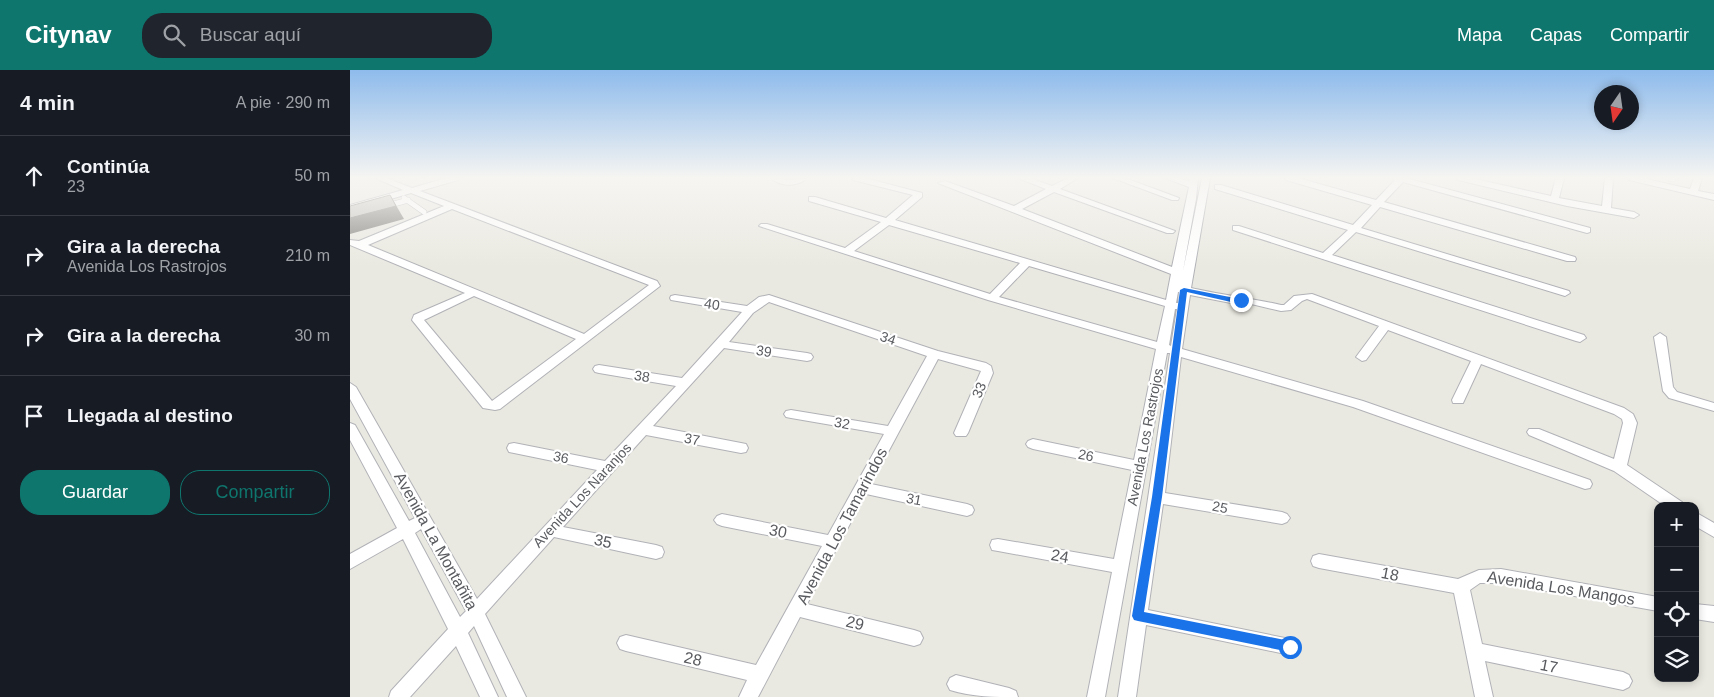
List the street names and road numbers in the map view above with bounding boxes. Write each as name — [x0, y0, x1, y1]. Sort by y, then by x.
street label: 40 — [703, 295, 721, 313]
street label: 34 — [878, 328, 898, 348]
street label: 39 — [755, 342, 773, 360]
street label: 38 — [633, 367, 651, 385]
street label: Avenida Los Rastrojos — [1124, 367, 1166, 507]
street label: 33 — [969, 380, 989, 400]
street label: 32 — [833, 414, 851, 432]
street label: 37 — [683, 430, 701, 448]
street label: Avenida Los Naranjos — [530, 440, 634, 550]
street label: Avenida Los Tamarindos — [794, 445, 890, 607]
street label: 26 — [1077, 446, 1095, 464]
street label: 36 — [552, 448, 570, 466]
street label: Avenida La Montañita — [391, 469, 481, 613]
street label: 31 — [905, 490, 923, 508]
street label: 25 — [1211, 498, 1229, 516]
street label: 30 — [768, 521, 788, 541]
street label: 35 — [593, 531, 614, 551]
street label: 24 — [1050, 546, 1070, 566]
street label: 18 — [1380, 564, 1400, 584]
street label: Avenida Los Mangos — [1486, 568, 1636, 608]
street label: 29 — [844, 613, 866, 633]
street label: 28 — [682, 649, 704, 669]
street label: 17 — [1539, 656, 1559, 676]

